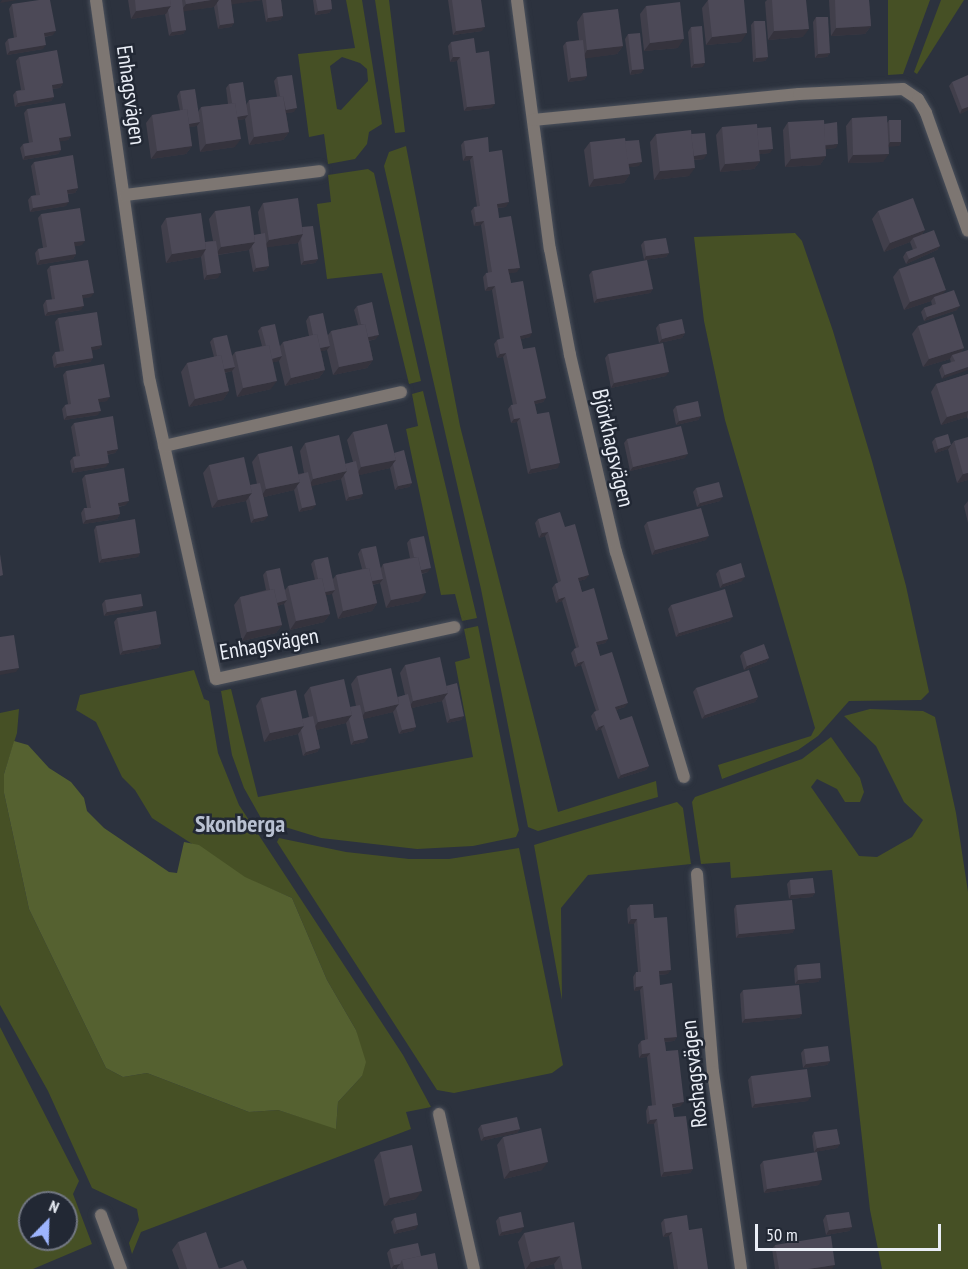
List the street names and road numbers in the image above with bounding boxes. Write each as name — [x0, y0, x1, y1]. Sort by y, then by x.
street label: Enhagsvägen — [111, 44, 151, 146]
street label: Björkhagsvägen — [587, 386, 639, 510]
street label: Enhagsvägen — [217, 622, 321, 666]
street label: Roshagsvägen — [675, 1019, 713, 1129]

